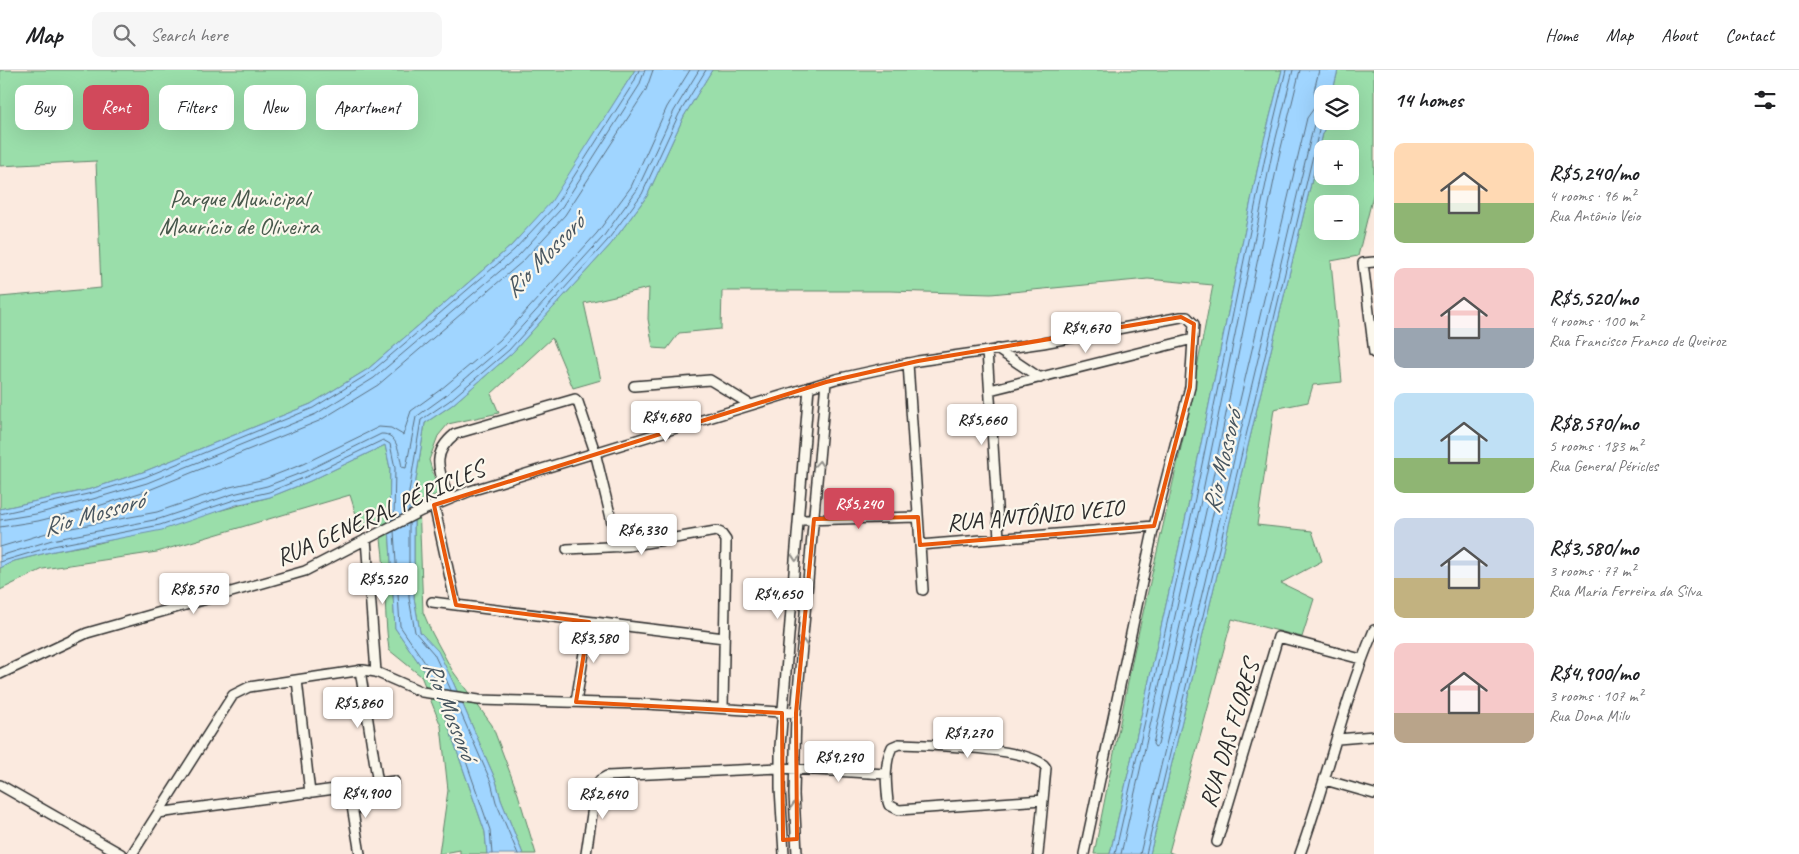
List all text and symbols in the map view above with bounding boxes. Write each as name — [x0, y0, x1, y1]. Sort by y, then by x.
search box — [92, 12, 442, 57]
text: Map — [25, 20, 62, 50]
icon: search — [110, 21, 138, 49]
text: Search here — [150, 23, 228, 47]
text: Home — [1545, 24, 1578, 46]
text: Map — [1606, 24, 1633, 46]
text: About — [1661, 24, 1697, 46]
text: Contact — [1725, 24, 1774, 46]
chip: Buy — [15, 85, 73, 130]
chip: Rent — [83, 85, 149, 130]
chip: Filters — [159, 85, 234, 130]
chip: New — [244, 85, 306, 130]
chip: Apartment — [316, 85, 418, 130]
map controls — [1314, 85, 1359, 240]
button: layers — [1314, 85, 1359, 130]
icon: filters — [1751, 86, 1779, 114]
text: 14 homes — [1394, 87, 1463, 113]
button: + — [1314, 140, 1359, 185]
text: R$5,240/mo — [1549, 160, 1638, 186]
icon: home — [1434, 163, 1494, 223]
park label: Parque Municipal Maurício de Oliveira — [159, 183, 321, 241]
text: 4 rooms · 96 m² — [1549, 186, 1635, 206]
button: − — [1314, 195, 1359, 240]
water label: Rio Mossoró — [497, 203, 596, 304]
text: Rua Antônio Veio — [1549, 206, 1640, 226]
text: R$5,520/mo — [1549, 285, 1638, 311]
icon: home — [1434, 288, 1494, 348]
text: 4 rooms · 100 m² — [1549, 311, 1643, 331]
pin: R$4,670 — [1040, 312, 1132, 354]
text: R$4,670 — [1062, 318, 1110, 338]
text: Rua Francisco Franco de Queiroz — [1549, 331, 1726, 351]
pin: R$4,680 — [620, 400, 712, 443]
water label: Rio Mossoró — [1195, 401, 1251, 516]
pin: R$5,660 — [936, 404, 1028, 446]
text: R$4,680 — [642, 407, 690, 427]
text: R$5,660 — [958, 410, 1006, 430]
text: R$8,570/mo — [1549, 410, 1638, 436]
icon: home — [1434, 413, 1494, 473]
text: 5 rooms · 183 m² — [1549, 436, 1643, 456]
street label: RUA GENERAL PÉRICLES — [271, 452, 493, 572]
text: Rua General Péricles — [1549, 456, 1658, 476]
one-way arrow — [813, 460, 824, 468]
water label: Rio Mossoró — [39, 482, 154, 544]
pin: R$5,240 — [813, 488, 905, 530]
street label: RUA ANTÔNIO VEIO — [945, 492, 1127, 538]
text: R$5,240 — [835, 494, 883, 514]
pin: R$6,330 — [596, 514, 688, 556]
text: R$6,330 — [618, 520, 666, 540]
text: R$3,580/mo — [1549, 535, 1638, 561]
icon: home — [1434, 538, 1494, 598]
one-way arrow — [791, 554, 802, 562]
text: 3 rooms · 77 m² — [1549, 561, 1635, 581]
pin: R$5,520 — [337, 562, 429, 605]
text: R$5,520 — [359, 569, 407, 589]
pin: R$8,570 — [148, 572, 240, 615]
pin: R$4,650 — [732, 578, 824, 620]
text: R$8,570 — [170, 579, 218, 599]
text: Rua Maria Ferreira da Silva — [1549, 581, 1701, 601]
text: R$4,650 — [754, 584, 802, 604]
pin: R$3,580 — [548, 622, 640, 664]
text: R$3,580 — [570, 628, 618, 648]
one-way arrow — [798, 639, 809, 647]
street label: RUA DAS FLORES — [1192, 653, 1267, 811]
water label: Rio Mossoró — [416, 656, 487, 771]
text: R$4,900/mo — [1549, 660, 1638, 686]
icon: home — [1434, 663, 1494, 723]
pin: R$5,860 — [312, 686, 404, 729]
text: 3 rooms · 107 m² — [1549, 686, 1643, 706]
text: R$5,860 — [334, 693, 382, 713]
text: Rua Dona Milu — [1549, 706, 1629, 726]
pin: R$7,270 — [922, 716, 1014, 759]
text: R$7,270 — [944, 723, 992, 743]
pin: R$9,290 — [793, 740, 885, 783]
text: R$9,290 — [815, 747, 863, 767]
pin: R$4,900 — [320, 776, 412, 819]
pin: R$2,640 — [557, 778, 649, 820]
text: R$4,900 — [342, 783, 390, 803]
text: R$2,640 — [579, 784, 627, 804]
one-way arrow — [789, 801, 800, 809]

